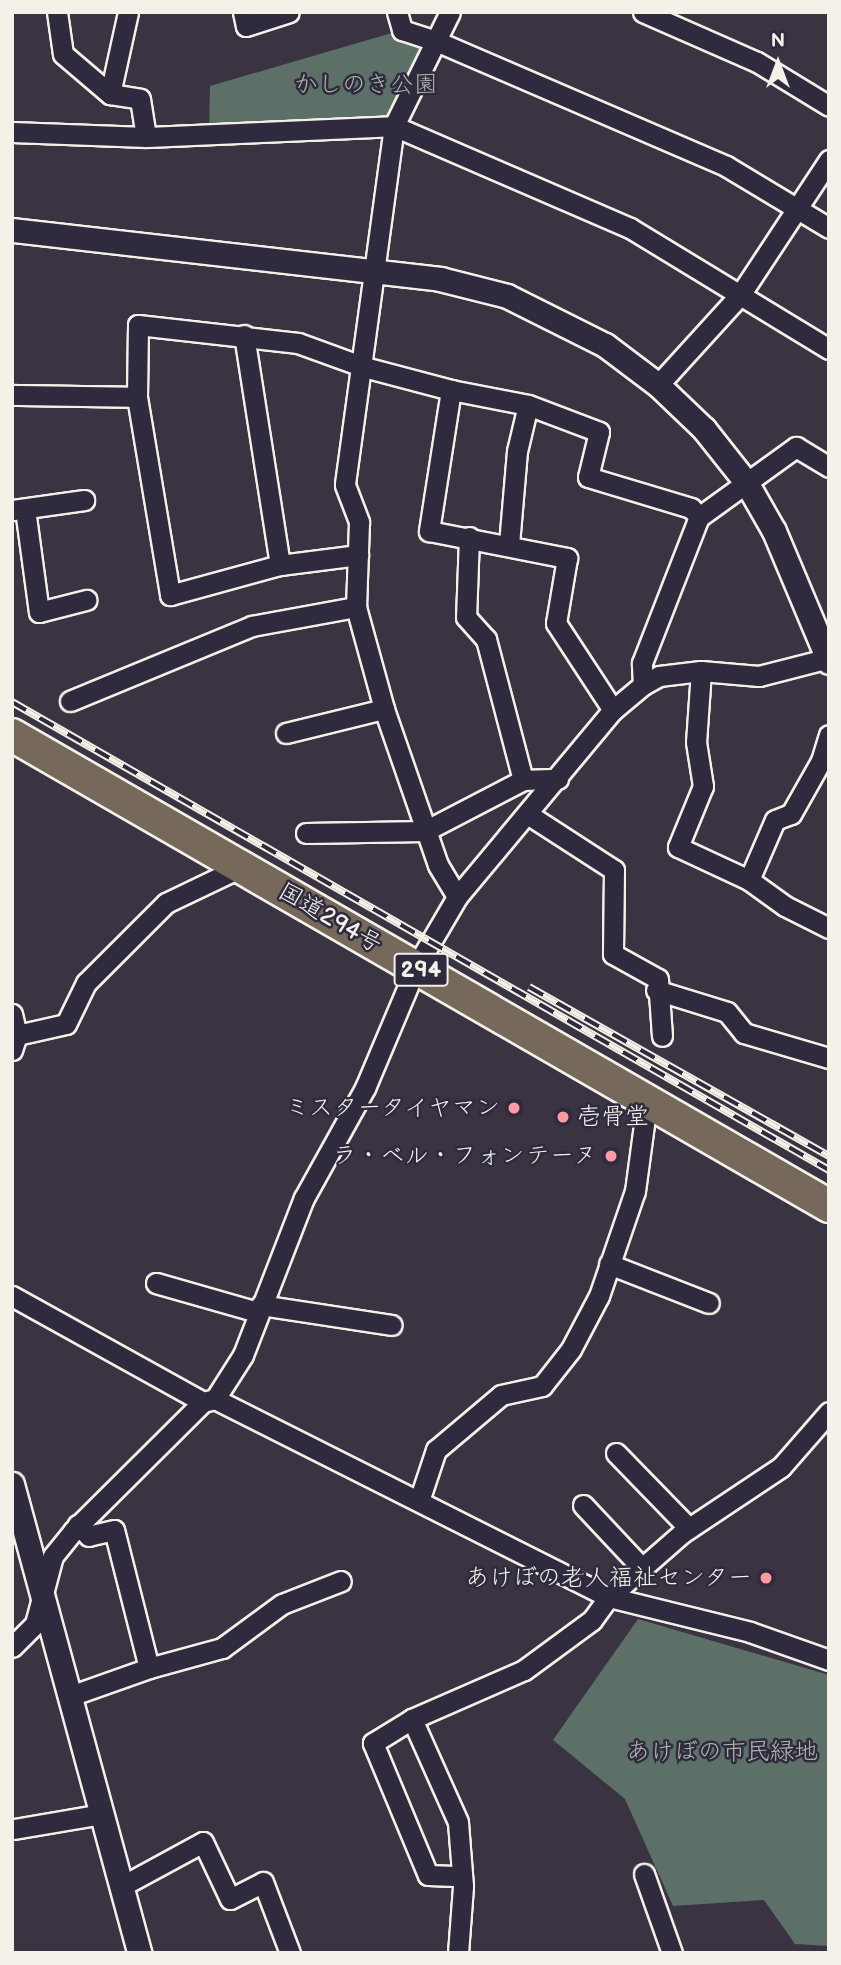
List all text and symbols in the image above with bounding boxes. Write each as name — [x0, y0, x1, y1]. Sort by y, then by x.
north arrow — [743, 28, 813, 98]
text: N — [771, 30, 785, 53]
park label: かしのき公園 — [294, 71, 438, 99]
street label: 国道294号 — [273, 877, 387, 959]
road number: 294 — [393, 951, 449, 990]
place label: ミスタータイヤマン — [284, 1094, 500, 1122]
marker: ミスタータイヤマン — [506, 1100, 522, 1116]
place label: 壱骨堂 — [577, 1103, 649, 1131]
marker: 壱骨堂 — [555, 1109, 571, 1125]
place label: ラ・ベル・フォンテーヌ — [333, 1142, 597, 1170]
marker: ラ・ベル・フォンテーヌ — [603, 1148, 619, 1164]
place label: あけぼの老人福祉センター — [464, 1564, 752, 1592]
marker: あけぼの老人福祉センター — [758, 1570, 774, 1586]
park label: あけぼの市民緑地 — [626, 1738, 818, 1766]

